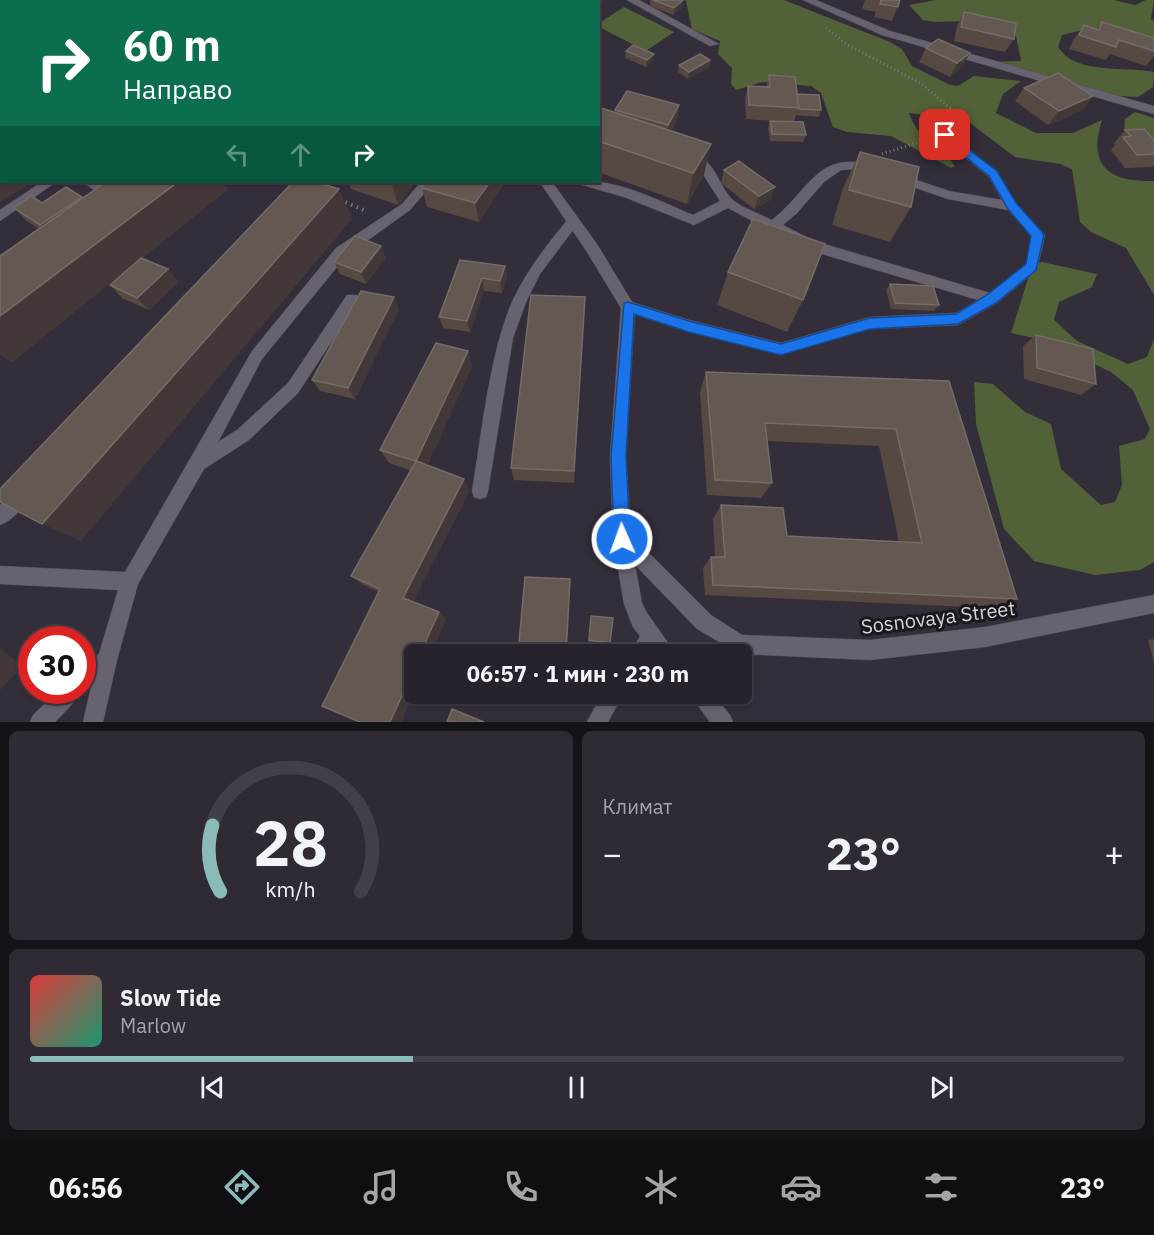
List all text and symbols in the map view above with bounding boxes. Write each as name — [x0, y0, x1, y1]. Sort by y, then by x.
text: 60 m — [123, 18, 221, 73]
icon: right — [24, 24, 102, 102]
text: Направо — [123, 71, 232, 106]
pin — [919, 109, 970, 160]
icon: arrive — [928, 118, 961, 151]
icon: left — [221, 138, 254, 171]
icon: ahead — [284, 138, 317, 171]
icon: right — [347, 138, 380, 171]
position arrow — [590, 507, 654, 571]
street label: Sosnovaya Street — [859, 594, 1017, 640]
speed limit sign: 30 — [18, 626, 96, 704]
text: 06:57 · 1 мин · 230 m — [467, 659, 689, 688]
text: Климат — [603, 793, 673, 820]
text: 28 — [253, 802, 328, 883]
text: 23° — [826, 824, 901, 882]
text: − — [603, 832, 622, 875]
text: + — [1104, 832, 1124, 875]
text: km/h — [266, 876, 316, 904]
text: Slow Tide — [120, 983, 221, 1012]
text: Marlow — [120, 1012, 186, 1039]
icon: previous — [196, 1071, 229, 1104]
icon: pause — [560, 1071, 593, 1104]
icon: next — [925, 1071, 958, 1104]
icon: directions — [221, 1166, 263, 1208]
icon: music — [360, 1166, 402, 1208]
icon: phone — [500, 1166, 542, 1208]
icon: climate — [640, 1166, 682, 1208]
icon: car — [780, 1166, 822, 1208]
icon: filters — [920, 1166, 962, 1208]
text: 06:56 — [49, 1170, 123, 1205]
text: 23° — [1060, 1170, 1105, 1205]

